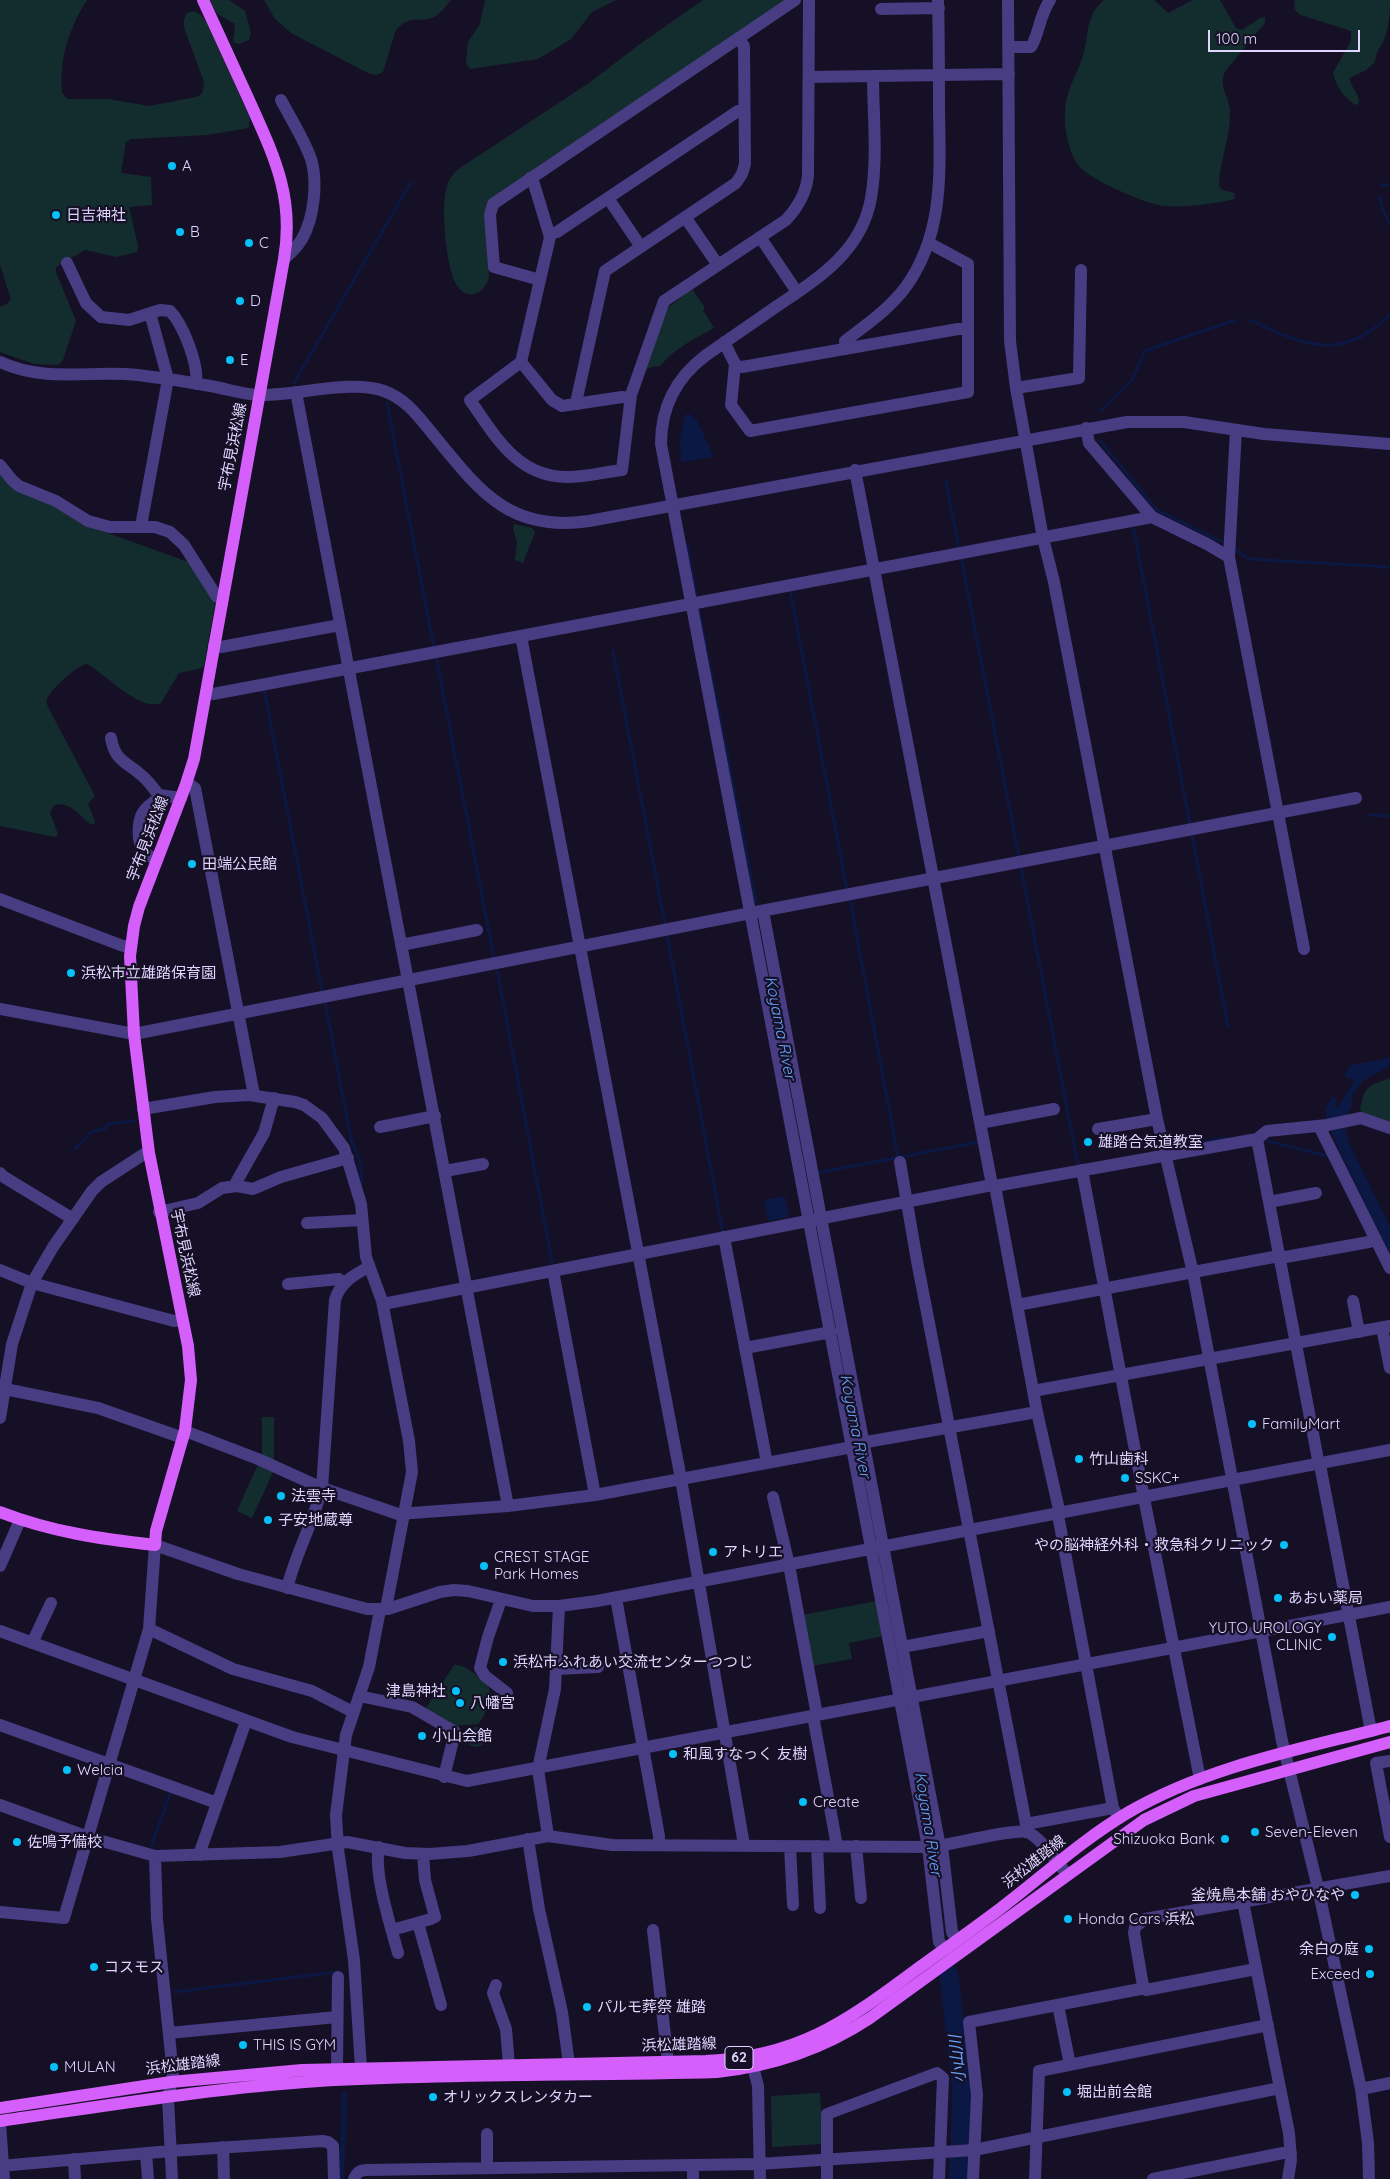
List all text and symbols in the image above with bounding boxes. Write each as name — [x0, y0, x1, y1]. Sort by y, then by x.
scale bar — [1210, 20, 1362, 52]
text: 100 m — [1216, 29, 1257, 48]
place label: A — [182, 157, 192, 175]
marker: A — [166, 160, 178, 172]
place label: 日吉神社 — [66, 206, 126, 224]
marker: 日吉神社 — [50, 209, 62, 221]
place label: B — [190, 223, 200, 241]
marker: B — [174, 226, 186, 238]
place label: C — [259, 234, 269, 252]
marker: C — [243, 237, 255, 249]
place label: D — [250, 292, 261, 310]
marker: D — [234, 295, 246, 307]
place label: E — [240, 351, 249, 369]
marker: E — [224, 354, 236, 366]
street label: 宇布見浜松線 — [216, 401, 250, 493]
street label: 宇布見浜松線 — [123, 794, 173, 884]
place label: 田端公民館 — [202, 855, 277, 873]
marker: 田端公民館 — [186, 858, 198, 870]
place label: 浜松市立雄踏保育園 — [81, 964, 216, 982]
marker: 浜松市立雄踏保育園 — [65, 967, 77, 979]
water label: Koyama River — [761, 974, 799, 1082]
place label: 雄踏合気道教室 — [1098, 1133, 1203, 1151]
marker: 雄踏合気道教室 — [1082, 1136, 1094, 1148]
street label: 宇布見浜松線 — [167, 1207, 203, 1299]
water label: Koyama River — [836, 1372, 874, 1480]
place label: FamilyMart — [1262, 1415, 1340, 1433]
marker: FamilyMart — [1246, 1418, 1258, 1430]
place label: 竹山歯科 — [1089, 1450, 1149, 1468]
marker: 竹山歯科 — [1073, 1453, 1085, 1465]
place label: SSKC+ — [1135, 1469, 1180, 1487]
marker: SSKC+ — [1119, 1472, 1131, 1484]
place label: 法雲寺 — [291, 1487, 336, 1505]
marker: 法雲寺 — [275, 1490, 287, 1502]
place label: 子安地蔵尊 — [278, 1511, 353, 1529]
marker: 子安地蔵尊 — [262, 1514, 274, 1526]
place label: やの脳神経外科・救急科クリニック — [1034, 1536, 1274, 1554]
marker: やの脳神経外科・救急科クリニック — [1278, 1539, 1290, 1551]
place label: アトリエ — [723, 1543, 783, 1561]
marker: アトリエ — [707, 1546, 719, 1558]
place label: CREST STAGE Park Homes — [494, 1548, 589, 1583]
marker: CREST STAGE Park Homes — [478, 1560, 490, 1572]
place label: あおい薬局 — [1288, 1589, 1363, 1607]
marker: あおい薬局 — [1272, 1592, 1284, 1604]
place label: YUTO UROLOGY CLINIC — [1209, 1619, 1322, 1654]
marker: YUTO UROLOGY CLINIC — [1326, 1631, 1338, 1643]
place label: 浜松市ふれあい交流センターつつじ — [513, 1653, 753, 1671]
marker: 浜松市ふれあい交流センターつつじ — [497, 1656, 509, 1668]
place label: 津島神社 — [386, 1682, 446, 1700]
marker: 津島神社 — [450, 1685, 462, 1697]
place label: 八幡宮 — [470, 1694, 515, 1712]
marker: 八幡宮 — [454, 1697, 466, 1709]
place label: 小山会館 — [432, 1727, 492, 1745]
marker: 小山会館 — [416, 1730, 428, 1742]
place label: 和風すなっく 友樹 — [683, 1745, 807, 1763]
marker: 和風すなっく 友樹 — [667, 1748, 679, 1760]
place label: Welcia — [77, 1761, 123, 1779]
marker: Welcia — [61, 1764, 73, 1776]
water label: Koyama River — [910, 1770, 946, 1878]
place label: Create — [813, 1793, 859, 1811]
marker: Create — [797, 1796, 809, 1808]
place label: Seven-Eleven — [1265, 1823, 1358, 1841]
marker: Seven-Eleven — [1249, 1826, 1261, 1838]
place label: Shizuoka Bank — [1113, 1830, 1215, 1848]
street label: 浜松雄踏線 — [999, 1832, 1069, 1892]
place label: 佐鳴予備校 — [27, 1833, 102, 1851]
marker: Shizuoka Bank — [1219, 1833, 1231, 1845]
marker: 佐鳴予備校 — [11, 1836, 23, 1848]
place label: 釜焼鳥本舗 おやひなや — [1191, 1886, 1345, 1904]
marker: 釜焼鳥本舗 おやひなや — [1349, 1889, 1361, 1901]
place label: Honda Cars 浜松 — [1078, 1910, 1195, 1928]
marker: Honda Cars 浜松 — [1062, 1913, 1074, 1925]
place label: 余白の庭 — [1299, 1940, 1359, 1958]
marker: 余白の庭 — [1363, 1943, 1375, 1955]
place label: コスモス — [104, 1958, 164, 1976]
marker: コスモス — [88, 1961, 100, 1973]
place label: Exceed — [1311, 1965, 1360, 1983]
marker: Exceed — [1364, 1968, 1376, 1980]
place label: パルモ葬祭 雄踏 — [597, 1998, 706, 2016]
marker: パルモ葬祭 雄踏 — [581, 2001, 593, 2013]
water label: 小山川 — [946, 2034, 970, 2084]
street label: 浜松雄踏線 — [641, 2035, 717, 2055]
place label: THIS IS GYM — [253, 2036, 336, 2054]
marker: THIS IS GYM — [237, 2039, 249, 2051]
road number: 62 — [725, 2046, 753, 2070]
street label: 浜松雄踏線 — [145, 2051, 221, 2079]
place label: MULAN — [64, 2058, 116, 2076]
marker: MULAN — [48, 2061, 60, 2073]
place label: 堀出前会館 — [1077, 2083, 1152, 2101]
marker: 堀出前会館 — [1061, 2086, 1073, 2098]
place label: オリックスレンタカー — [443, 2088, 593, 2106]
marker: オリックスレンタカー — [427, 2091, 439, 2103]

